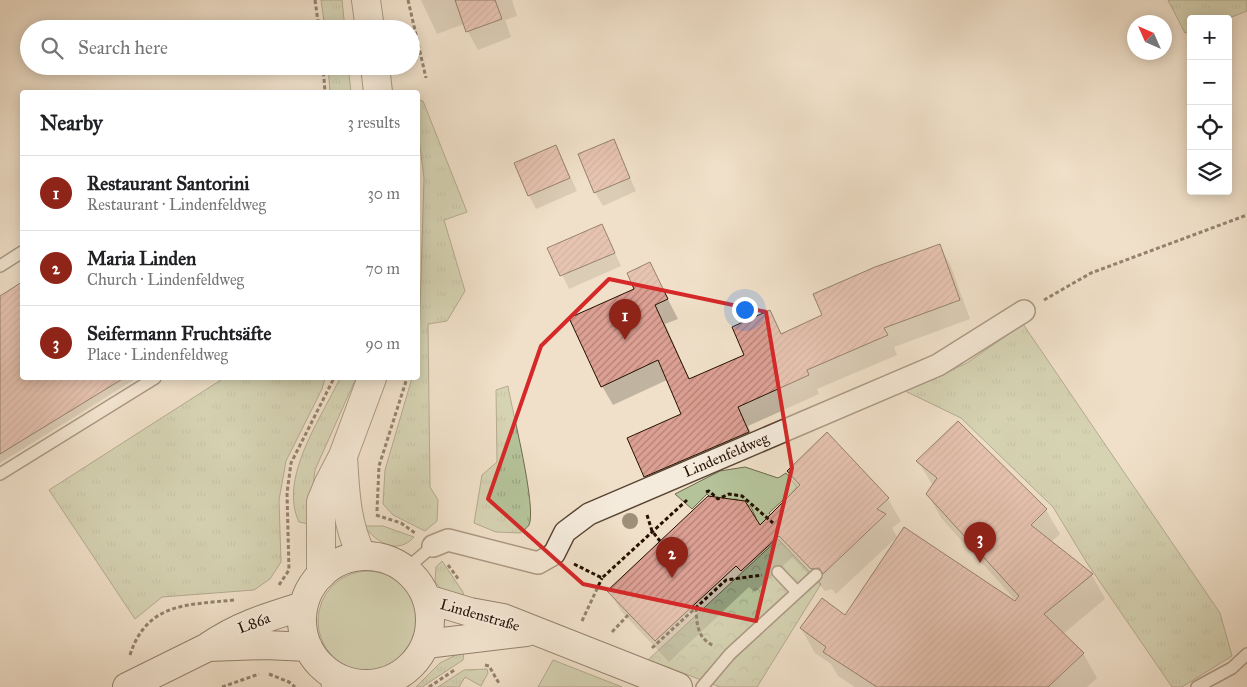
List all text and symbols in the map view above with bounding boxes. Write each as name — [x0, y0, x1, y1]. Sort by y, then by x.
north arrow — [1127, 15, 1172, 60]
map controls — [1187, 15, 1232, 195]
button: + — [1187, 15, 1232, 60]
search box — [20, 20, 420, 75]
icon: search — [38, 34, 66, 62]
text: Search here — [78, 36, 168, 59]
button: − — [1187, 60, 1232, 105]
button: locate — [1187, 105, 1232, 150]
text: Nearby — [40, 110, 103, 136]
text: 3 results — [347, 113, 400, 132]
button: layers — [1187, 150, 1232, 195]
text: Restaurant Santorini — [87, 172, 250, 195]
text: 1 — [53, 184, 59, 203]
text: 30 m — [367, 184, 400, 203]
text: Restaurant · Lindenfeldweg — [87, 195, 266, 214]
text: Maria Linden — [87, 247, 196, 270]
text: 2 — [52, 259, 60, 278]
text: 70 m — [365, 259, 400, 278]
text: Church · Lindenfeldweg — [87, 270, 244, 289]
your location — [732, 297, 758, 323]
pin: 1 — [609, 299, 641, 340]
text: Seifermann Fruchtsäfte — [87, 322, 272, 345]
text: 3 — [53, 334, 59, 353]
text: 90 m — [365, 334, 400, 353]
text: Place · Lindenfeldweg — [87, 345, 228, 364]
street label: Lindenfeldweg — [681, 429, 772, 481]
pin: 3 — [964, 522, 996, 563]
pin: 2 — [656, 537, 688, 578]
street label: Lindenstraße — [438, 595, 522, 635]
street label: L86a — [235, 608, 273, 637]

